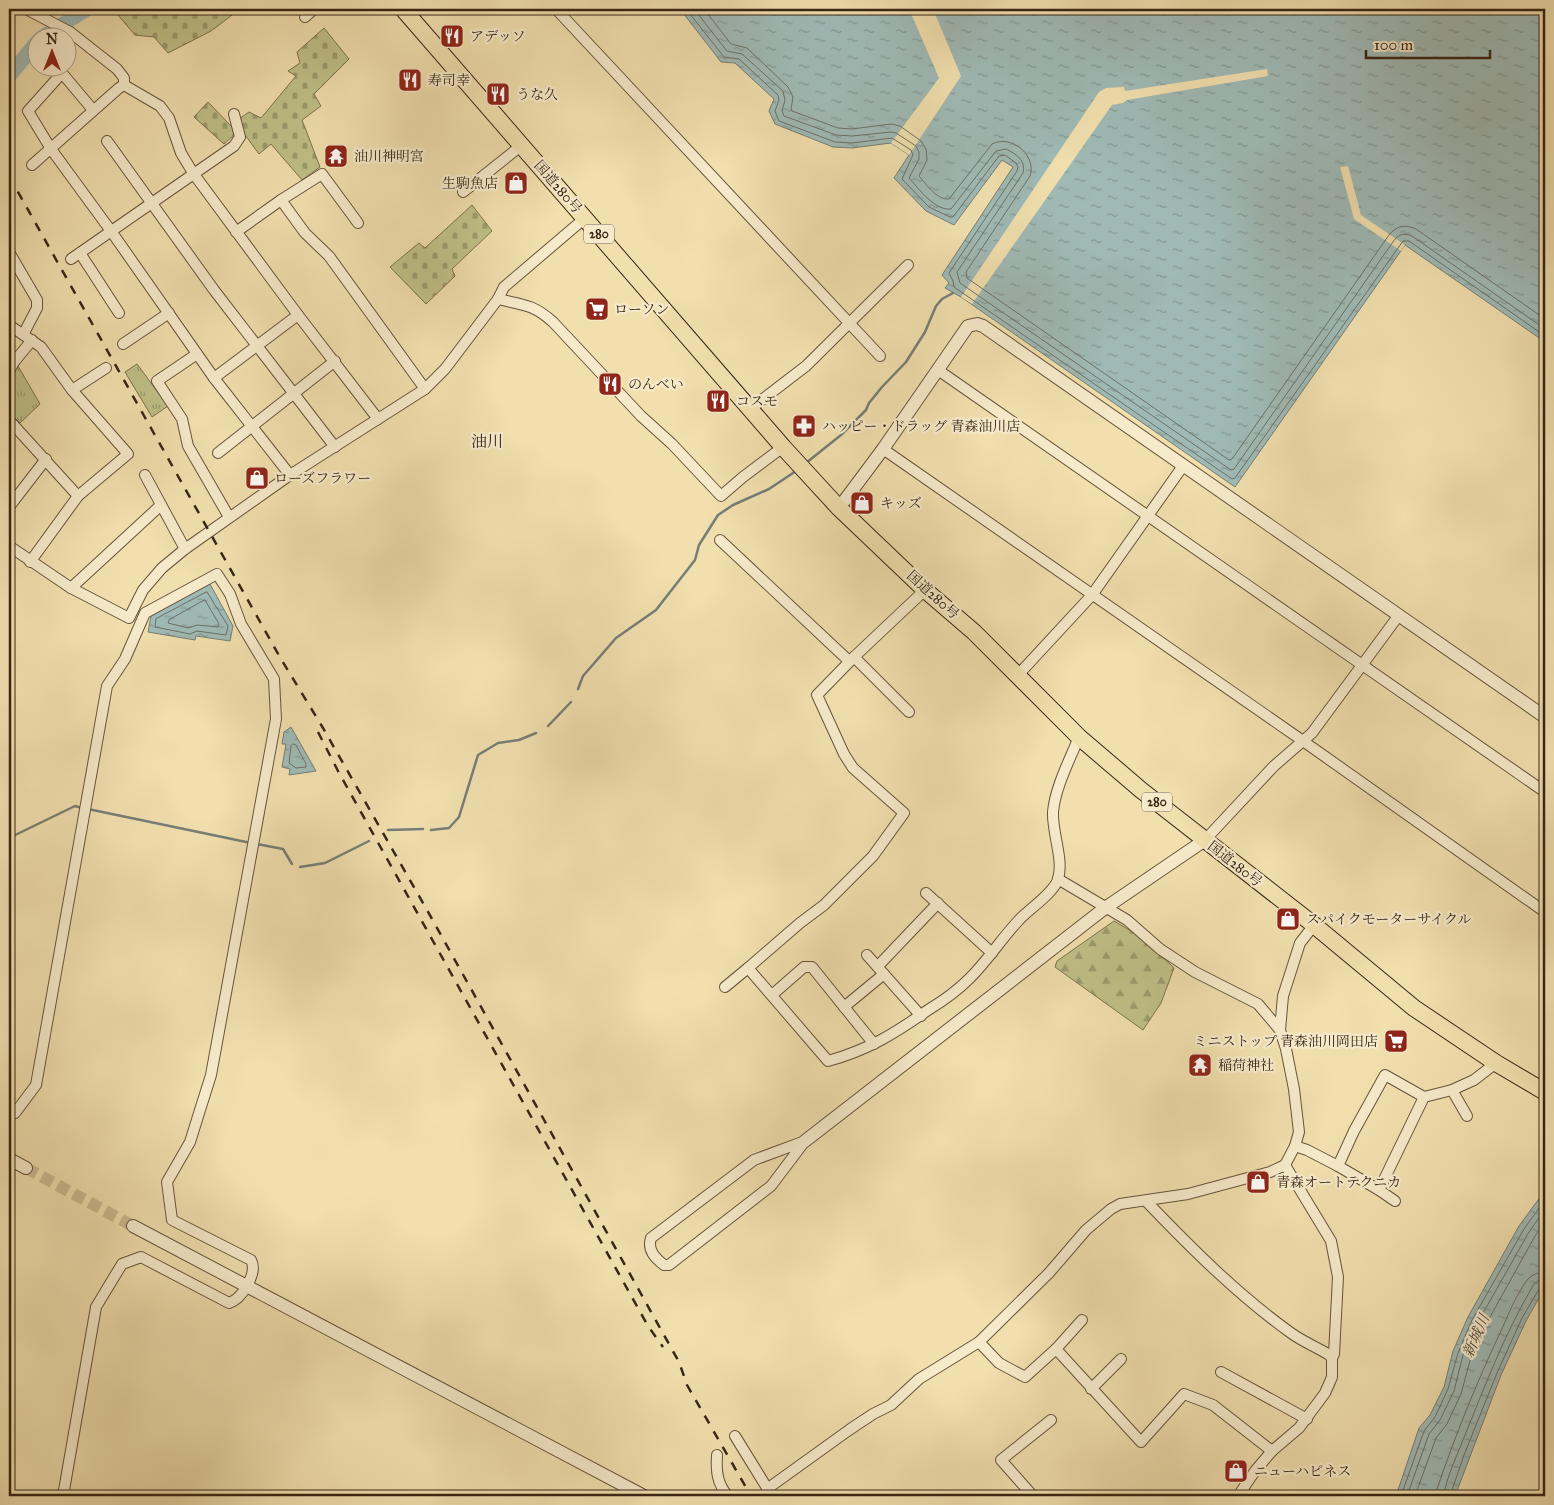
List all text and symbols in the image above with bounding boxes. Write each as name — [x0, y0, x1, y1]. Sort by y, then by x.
restaurant icon: アデッソ — [439, 23, 465, 49]
north arrow — [28, 28, 78, 78]
place label: アデッソ — [470, 28, 526, 45]
scale bar — [1366, 28, 1490, 60]
text: N — [46, 31, 58, 48]
text: 100 m — [1374, 36, 1414, 54]
restaurant icon: 寿司幸 — [397, 67, 423, 93]
place label: 寿司幸 — [428, 72, 470, 89]
restaurant icon: うな久 — [485, 81, 511, 107]
place label: うな久 — [516, 86, 558, 103]
temple icon: 油川神明宮 — [323, 143, 349, 169]
place label: 油川神明宮 — [354, 148, 424, 165]
street label: 国道280号 — [530, 157, 586, 217]
shop icon: 生駒魚店 — [503, 170, 529, 196]
place label: 生駒魚店 — [442, 175, 498, 192]
road number: 280 — [584, 224, 614, 243]
supermarket icon: ローソン — [584, 296, 610, 322]
place label: ローソン — [614, 301, 669, 318]
restaurant icon: のんべい — [597, 371, 623, 397]
place label: のんべい — [628, 376, 684, 393]
restaurant icon: コスモ — [705, 388, 731, 414]
place label: コスモ — [736, 393, 778, 410]
pharmacy icon: ハッピー・ドラッグ 青森油川店 — [791, 413, 817, 439]
place label: ハッピー・ドラッグ 青森油川店 — [822, 418, 1020, 435]
district label: 油川 — [471, 432, 503, 451]
shop icon: ローズフラワー — [244, 465, 270, 491]
place label: ローズフラワー — [274, 470, 371, 487]
shop icon: キッズ — [849, 490, 875, 516]
place label: キッズ — [880, 495, 922, 512]
street label: 国道280号 — [903, 567, 963, 623]
road number: 280 — [1142, 792, 1172, 812]
street label: 国道280号 — [1204, 837, 1266, 891]
shop icon: スパイクモーターサイクル — [1275, 906, 1301, 932]
place label: スパイクモーターサイクル — [1306, 911, 1471, 928]
supermarket icon: ミニストップ 青森油川岡田店 — [1383, 1028, 1409, 1054]
place label: ミニストップ 青森油川岡田店 — [1193, 1033, 1378, 1050]
temple icon: 稲荷神社 — [1187, 1052, 1213, 1078]
place label: 稲荷神社 — [1218, 1057, 1274, 1074]
shop icon: 青森オートテクニカ — [1245, 1169, 1271, 1195]
place label: 青森オートテクニカ — [1276, 1174, 1401, 1191]
water label: 新城川 — [1459, 1310, 1494, 1360]
shop icon: ニューハピネス — [1223, 1458, 1249, 1484]
place label: ニューハピネス — [1254, 1463, 1351, 1480]

